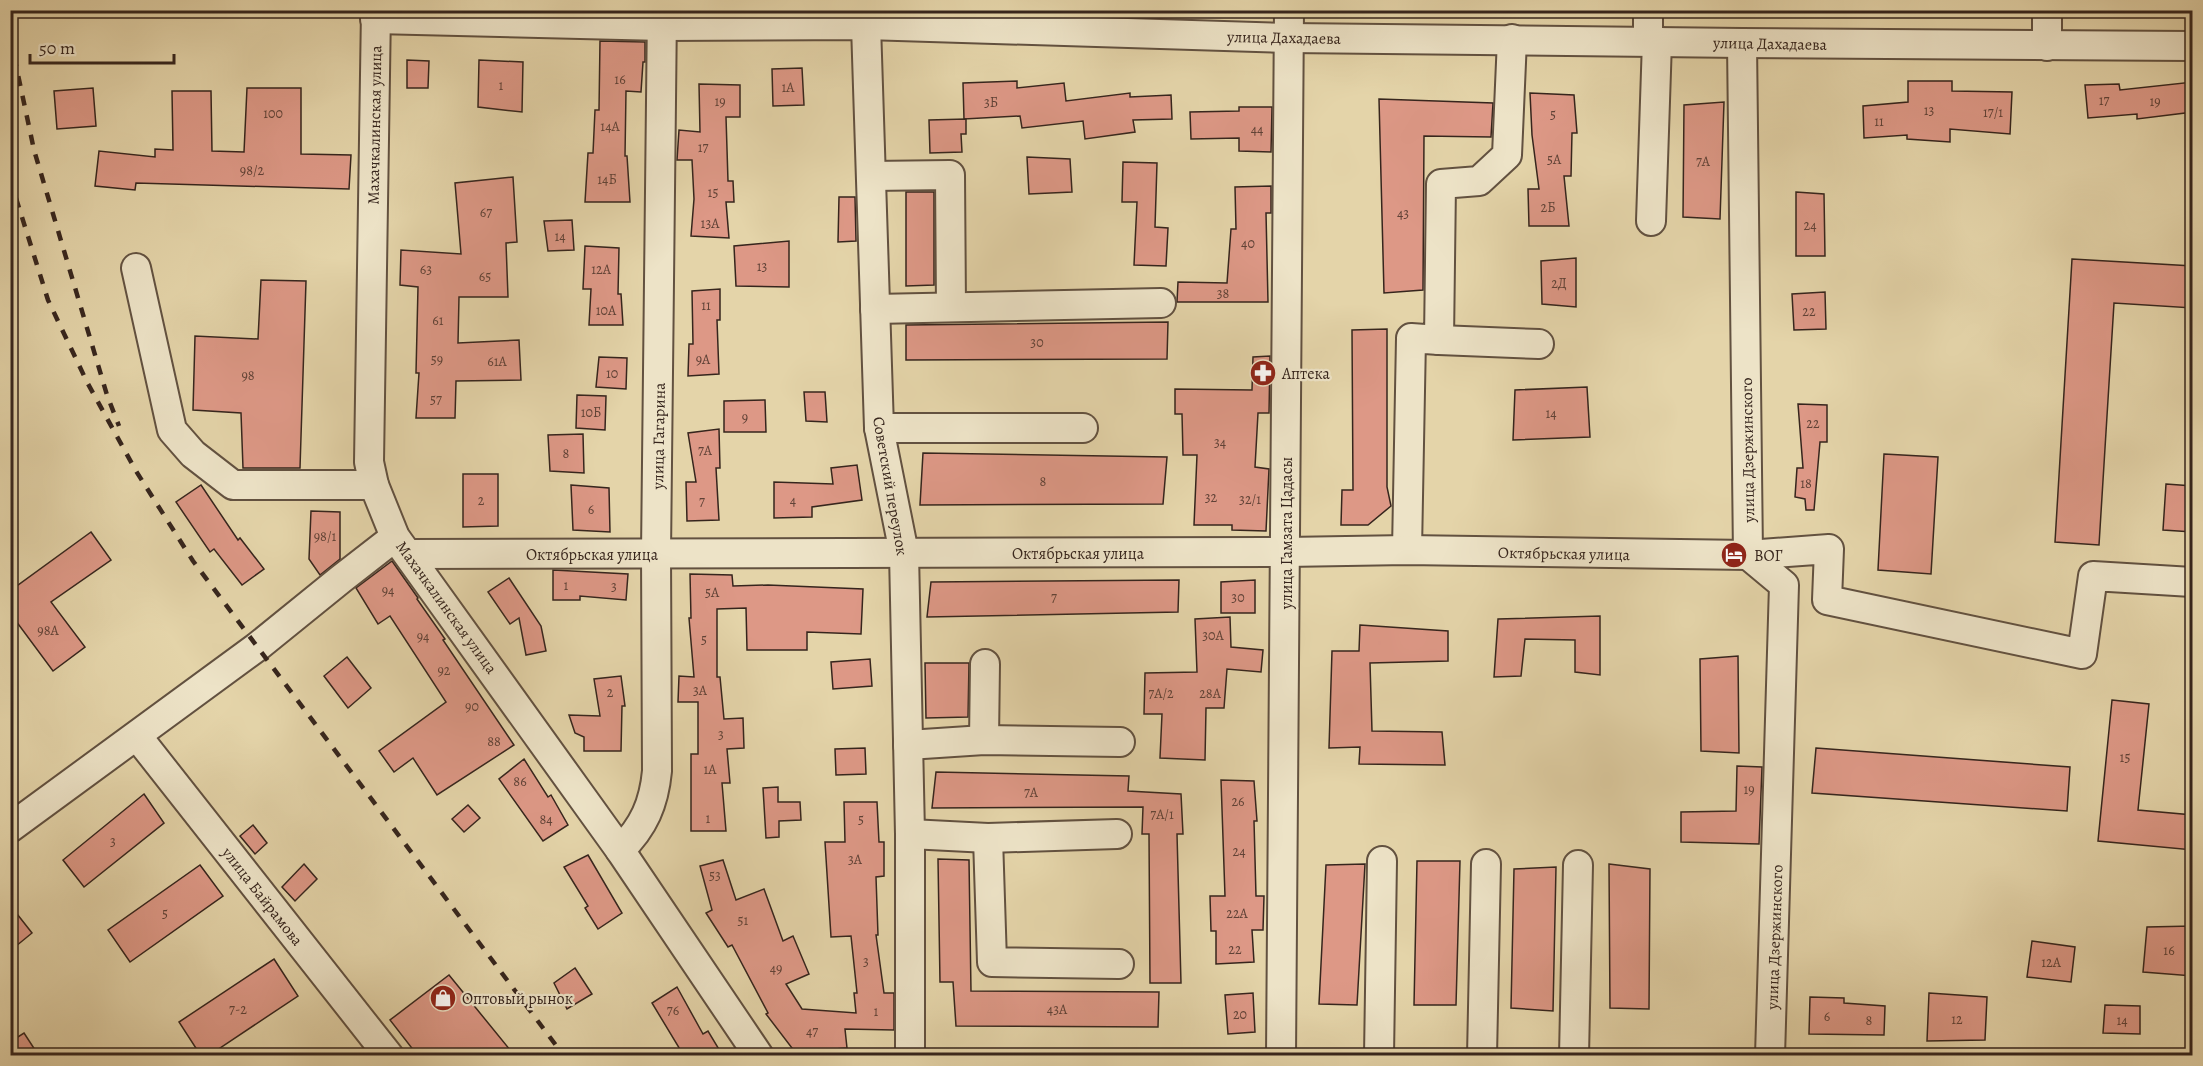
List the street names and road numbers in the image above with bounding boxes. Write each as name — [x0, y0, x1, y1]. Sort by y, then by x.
street label: улица Дахадаева — [1226, 26, 1342, 50]
street label: улица Дахадаева — [1712, 32, 1828, 56]
street label: Махачкалинская улица — [363, 45, 387, 205]
street label: улица Дзержинского — [1736, 377, 1760, 524]
street label: улица Гагарина — [647, 382, 671, 491]
street label: Советский переулок — [867, 415, 913, 557]
street label: улица Гамзата Цадасы — [1276, 457, 1298, 610]
street label: Махачкалинская улица — [390, 537, 502, 679]
street label: Октябрьская улица — [1498, 542, 1631, 566]
street label: Октябрьская улица — [1012, 543, 1145, 565]
street label: Октябрьская улица — [526, 544, 659, 566]
street label: улица Байрамова — [216, 842, 308, 951]
street label: улица Дзержинского — [1761, 864, 1789, 1011]

